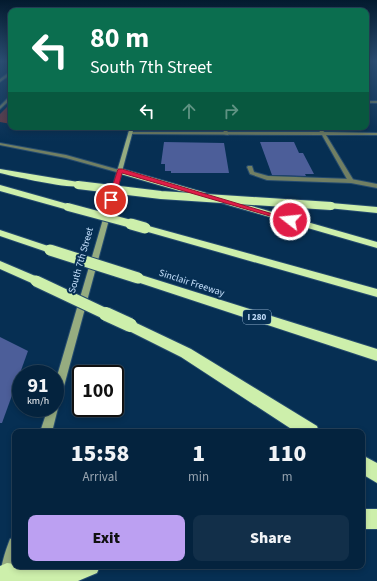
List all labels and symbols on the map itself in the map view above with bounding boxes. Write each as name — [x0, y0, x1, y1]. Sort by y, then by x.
pin — [94, 183, 128, 217]
position arrow — [269, 199, 311, 241]
street label: South 7th Street — [65, 225, 97, 295]
street label: Sinclair Freeway — [157, 266, 227, 300]
road number: I 280 — [243, 310, 271, 324]
speed limit sign: 100 — [72, 365, 124, 417]

